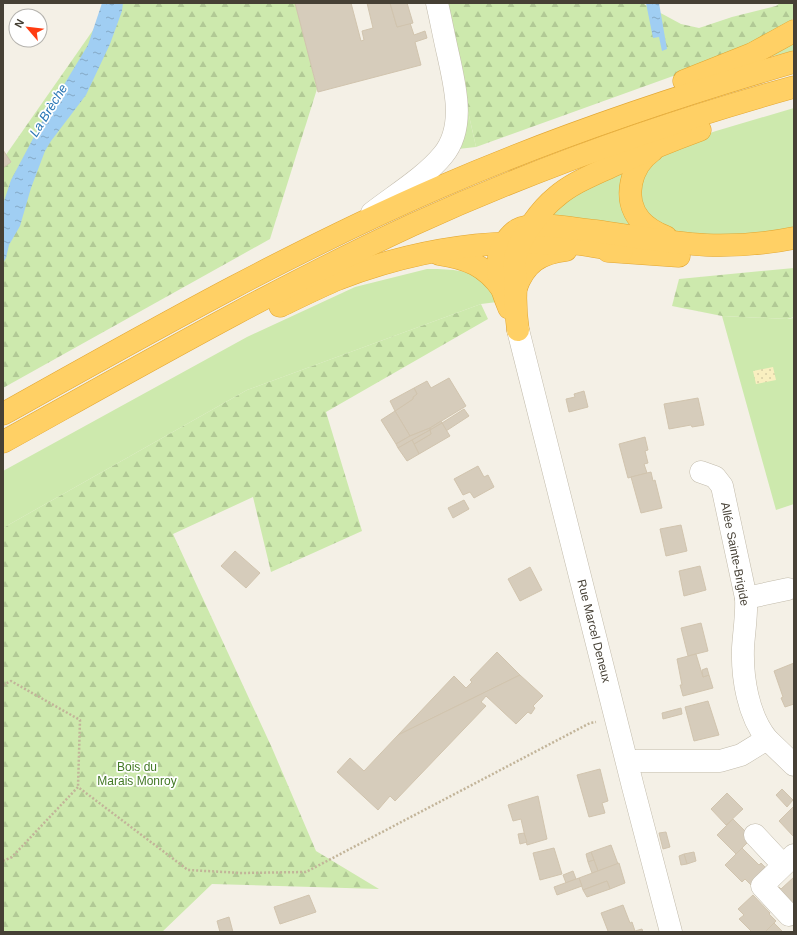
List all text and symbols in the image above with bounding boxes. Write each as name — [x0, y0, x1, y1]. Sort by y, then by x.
north arrow — [8, 8, 48, 48]
text: N — [12, 17, 26, 30]
water label: La Brèche — [26, 81, 70, 139]
street label: Allée Sainte-Brigide — [718, 501, 752, 607]
street label: Rue Marcel Deneux — [574, 578, 614, 684]
park label: Bois du Marais Monroy — [97, 760, 177, 788]

